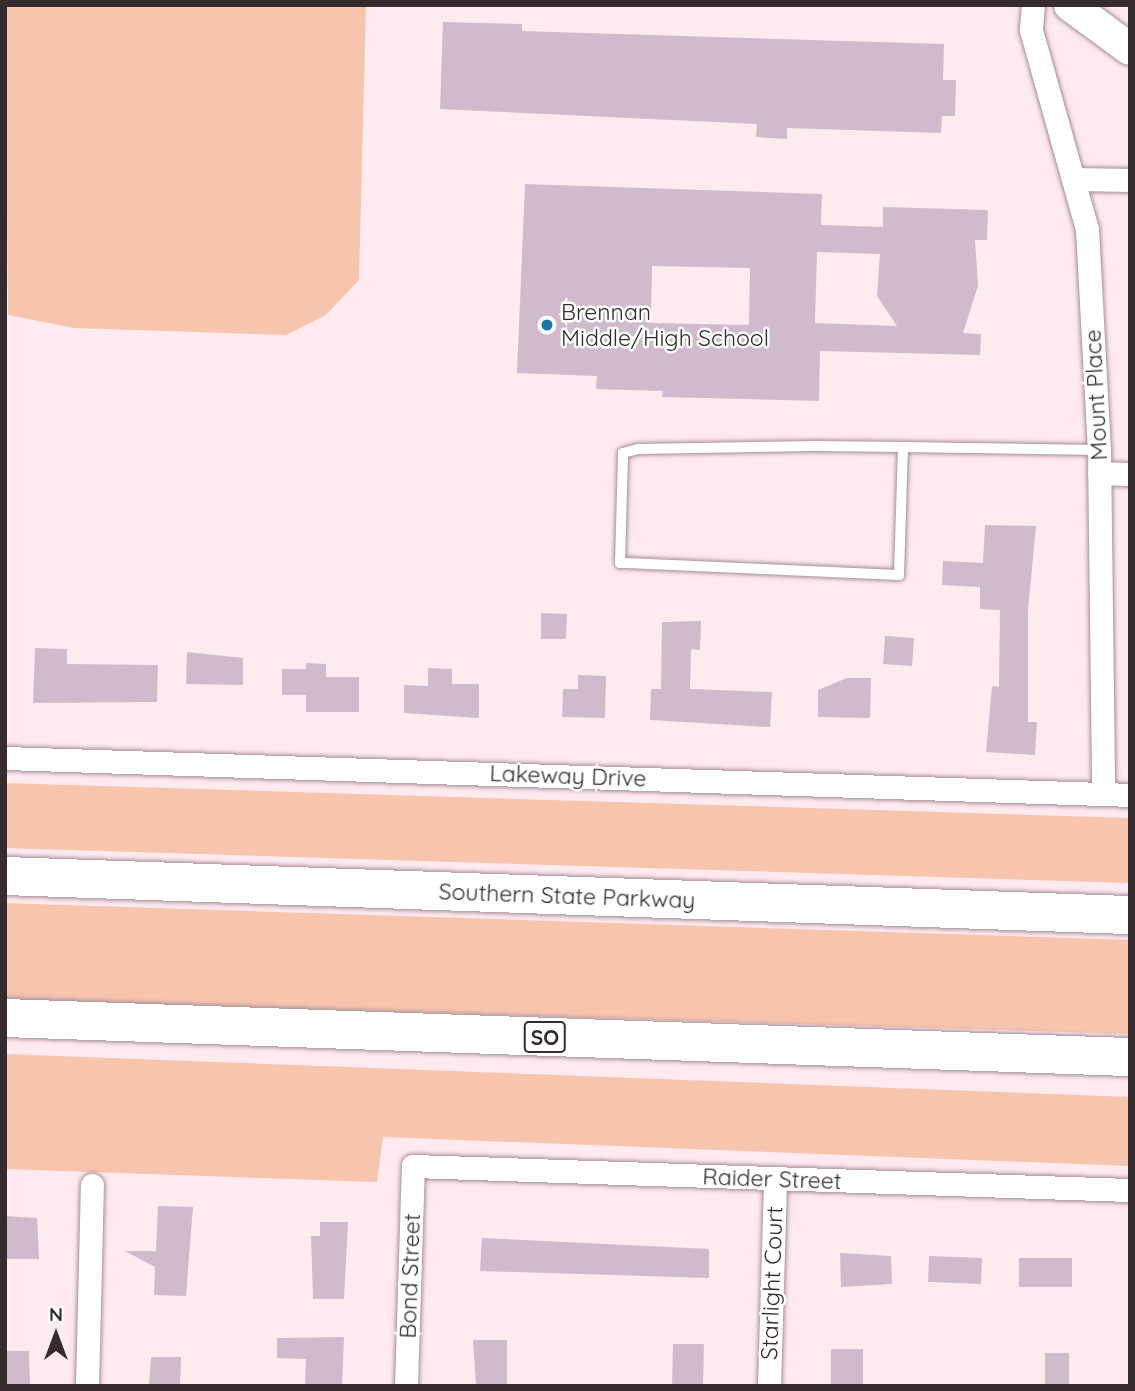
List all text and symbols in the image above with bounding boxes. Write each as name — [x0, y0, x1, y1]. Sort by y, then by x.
place label: Brennan Middle/High School — [561, 298, 769, 352]
marker: Brennan Middle/High School — [539, 317, 555, 333]
street label: Mount Place — [1079, 329, 1113, 461]
street label: Lakeway Drive — [489, 759, 647, 793]
street label: Southern State Parkway — [438, 878, 696, 914]
road number: SO — [522, 1020, 568, 1054]
street label: Raider Street — [702, 1163, 842, 1195]
street label: Starlight Court — [756, 1206, 788, 1360]
street label: Bond Street — [394, 1213, 426, 1339]
north arrow — [21, 1300, 91, 1370]
text: N — [49, 1302, 63, 1326]

